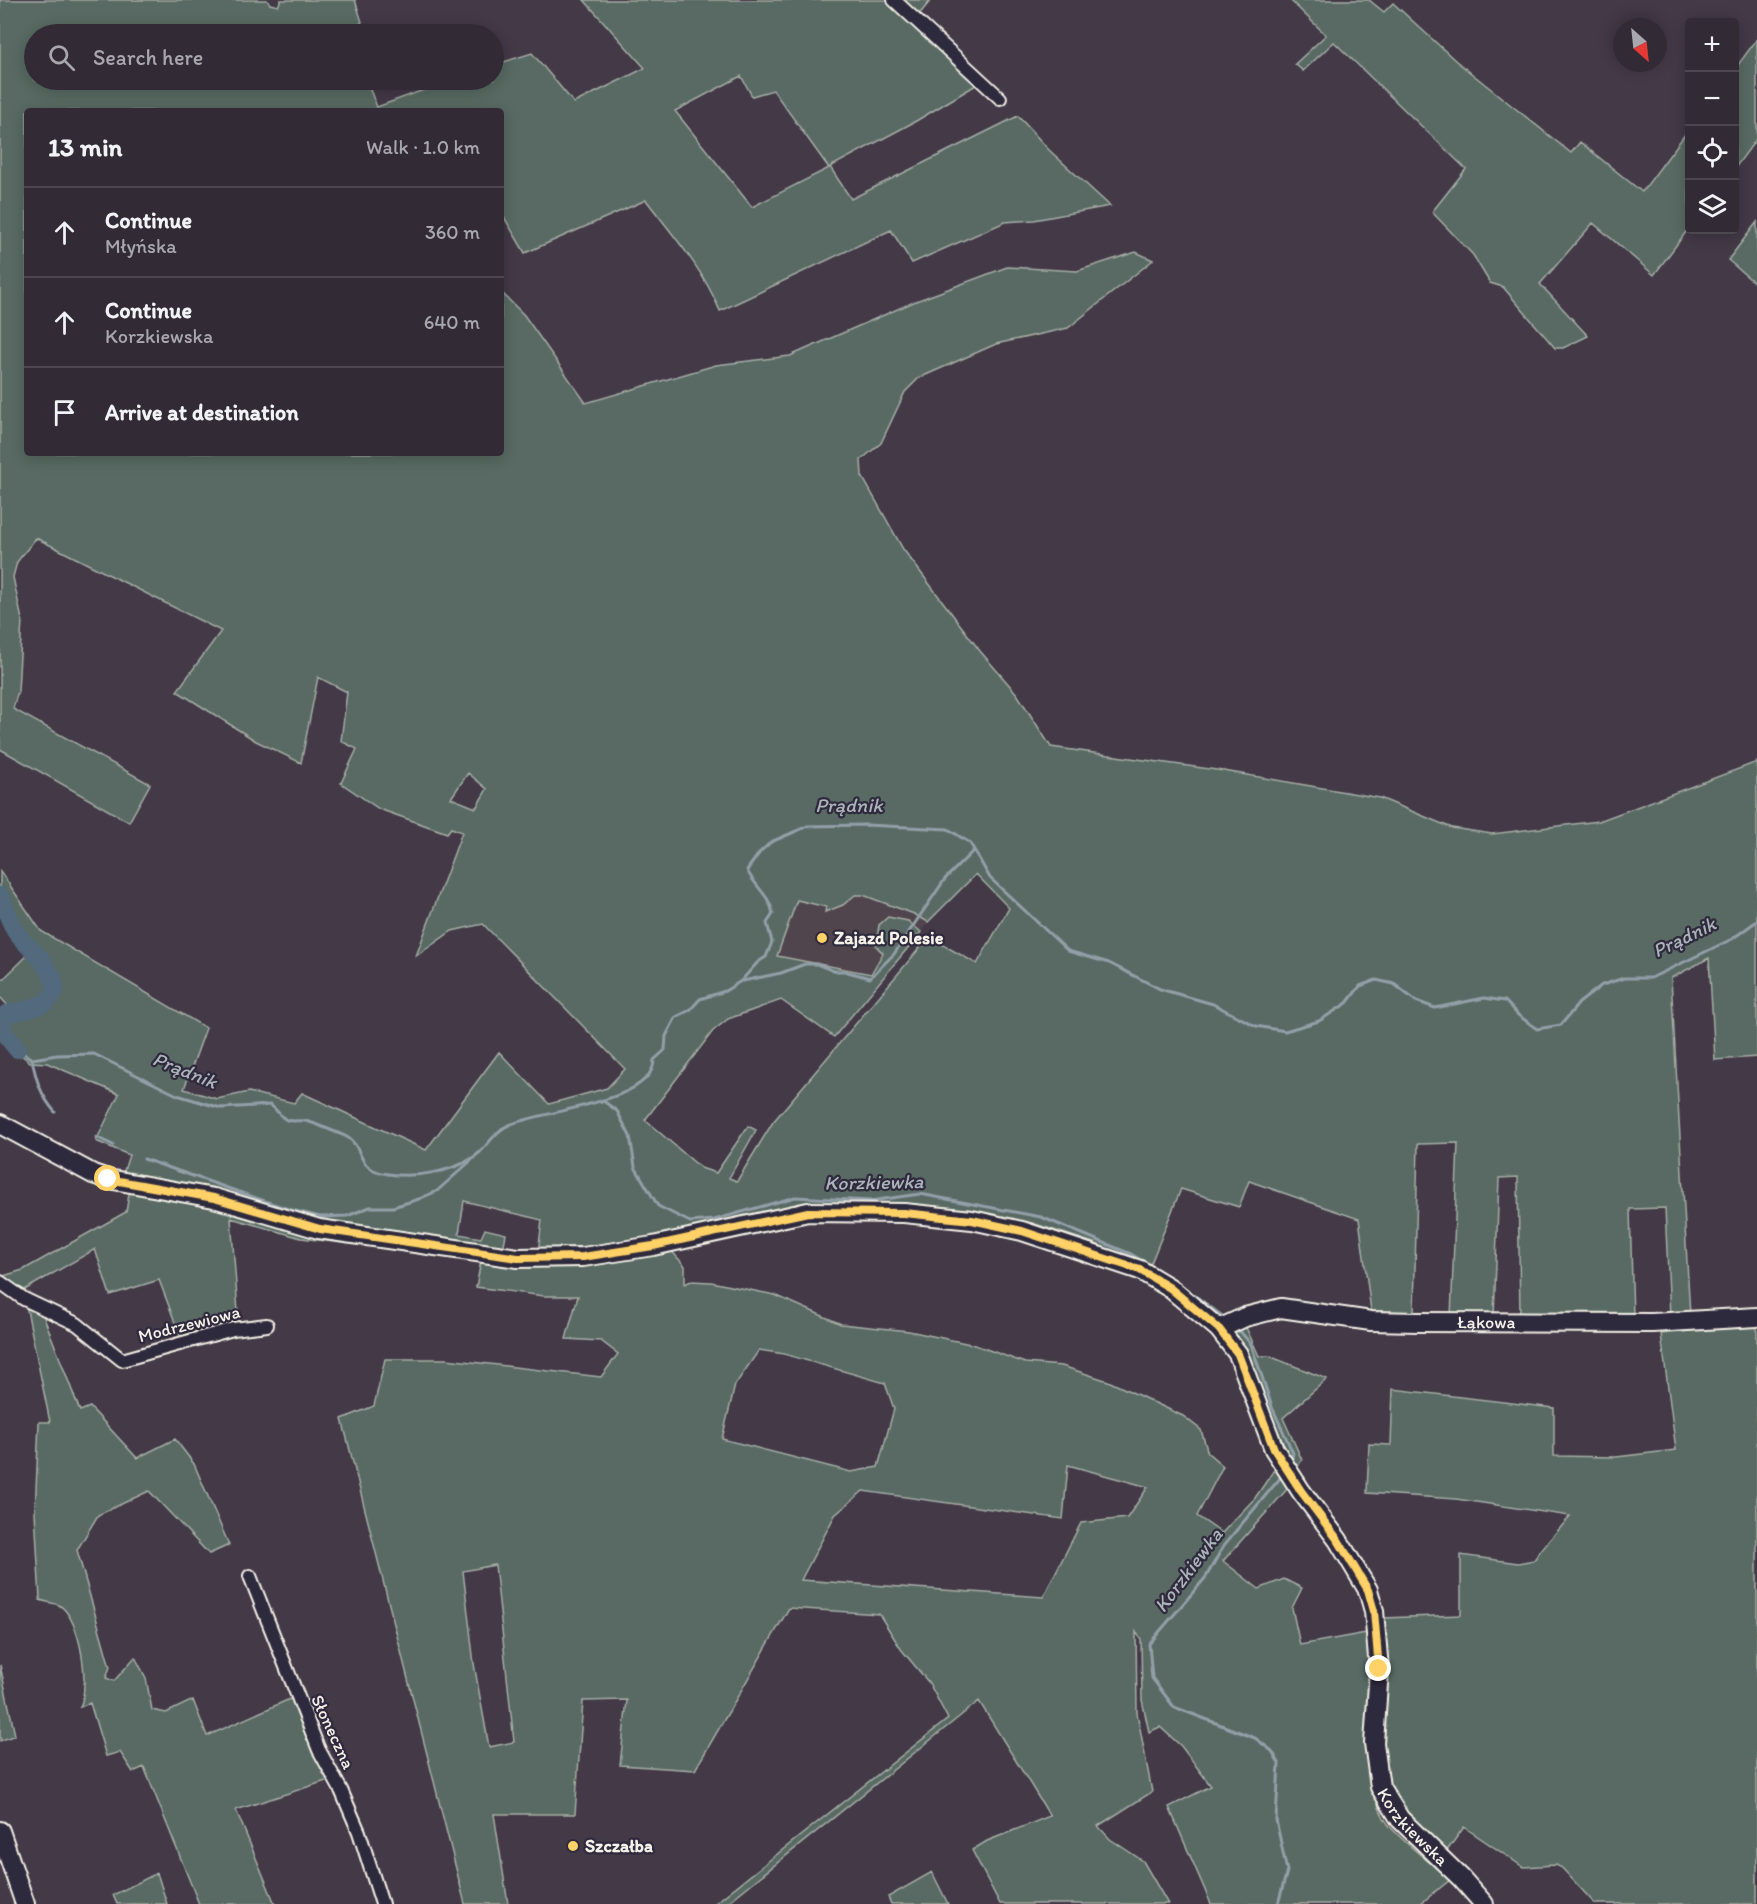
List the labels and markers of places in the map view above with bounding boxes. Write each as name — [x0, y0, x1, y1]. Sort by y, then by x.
place label: Zajazd Polesie — [834, 927, 944, 949]
marker: Zajazd Polesie — [815, 931, 829, 945]
place label: Szczałba — [585, 1835, 653, 1857]
marker: Szczałba — [566, 1839, 580, 1853]

